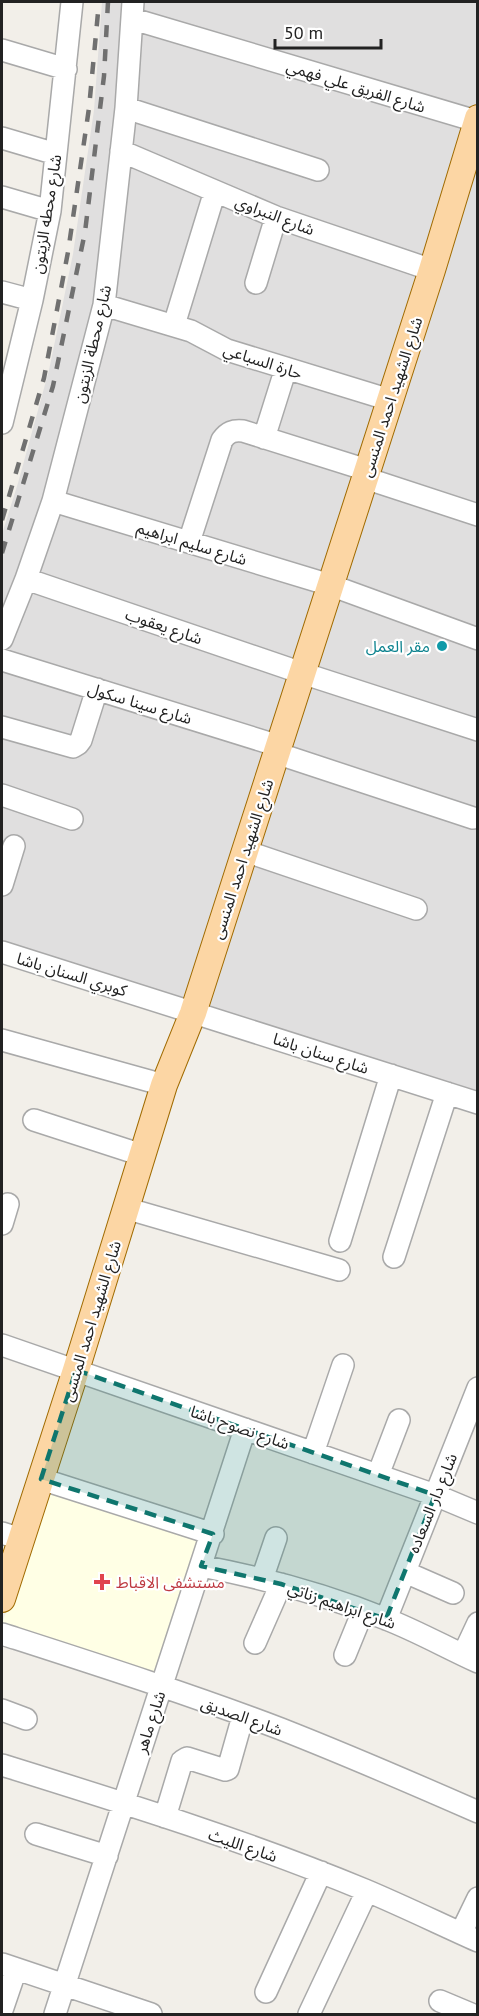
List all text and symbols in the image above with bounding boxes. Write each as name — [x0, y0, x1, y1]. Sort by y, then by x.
scale bar — [275, 12, 382, 50]
text: 50 m — [284, 21, 323, 44]
street label: شارع الفريق علي فهمي — [283, 55, 428, 120]
street label: شارع محطه الزيتون — [27, 153, 68, 276]
street label: شارع النبراوي — [231, 191, 318, 242]
street label: شارع محطة الزيتون — [69, 283, 118, 406]
street label: شارع الشهيد احمد المنسى — [356, 314, 429, 481]
street label: حارة السباعي — [220, 339, 305, 386]
street label: شارع سليم ابراهيم — [134, 517, 249, 572]
street label: شارع يعقوب — [122, 604, 205, 651]
place label: مقر العمل — [366, 636, 430, 656]
marker: مقر العمل — [435, 639, 449, 653]
street label: شارع سينا سكول — [85, 678, 194, 731]
street label: شارع الشهيد احمد المنسى — [207, 776, 280, 943]
street label: كوبري السنان باشا — [14, 948, 130, 1003]
street label: شارع سنان باشا — [270, 1028, 371, 1081]
street label: شارع الشهيد احمد المنسى — [57, 1238, 128, 1405]
street label: شارع نصوح باشا — [187, 1401, 292, 1456]
street label: شارع دار السعاده — [403, 1450, 464, 1557]
place label: مستشفى الاقباط — [116, 1572, 225, 1592]
marker: مستشفى الاقباط — [93, 1573, 111, 1591]
street label: شارع ابراهيم زناتي — [285, 1577, 399, 1636]
street label: شارع ماهر — [130, 1688, 172, 1757]
street label: شارع الصديق — [198, 1692, 285, 1743]
street label: شارع الليث — [205, 1824, 280, 1869]

